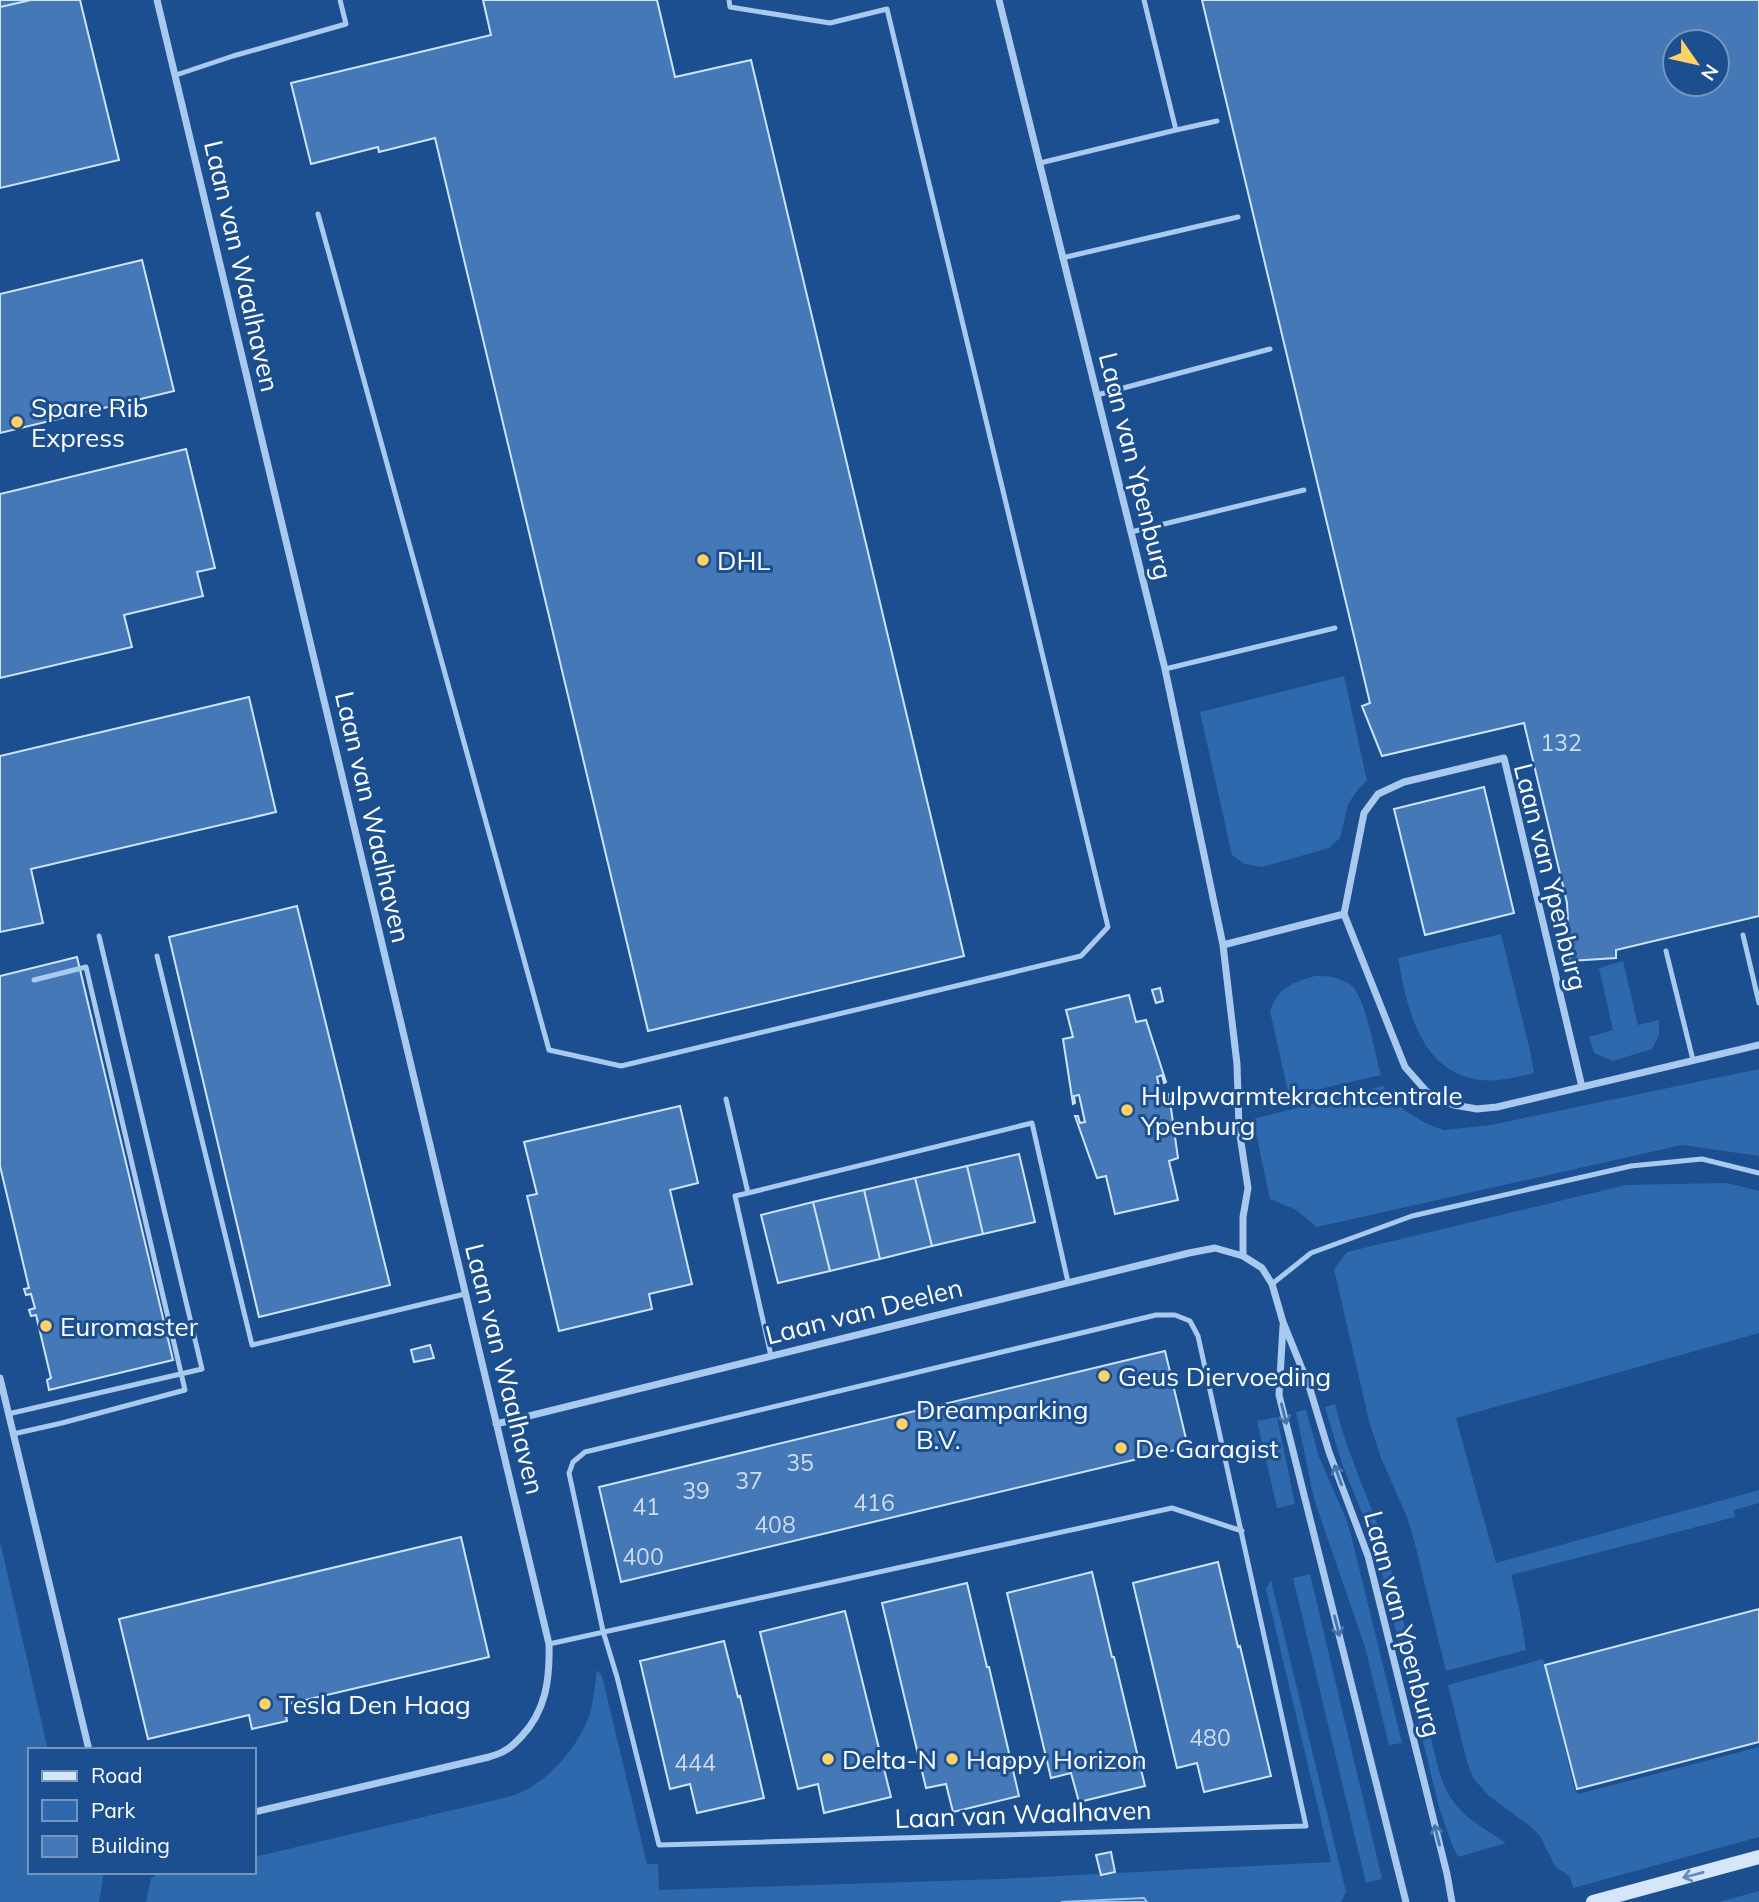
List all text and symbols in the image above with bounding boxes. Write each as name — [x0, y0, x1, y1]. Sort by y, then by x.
north arrow — [1661, 28, 1731, 98]
text: N — [1696, 60, 1724, 85]
street label: Laan van Waalhaven — [197, 137, 287, 395]
street label: Laan van Ypenburg — [1092, 349, 1180, 583]
place label: Spare Rib Express — [31, 391, 148, 454]
marker: Spare Rib Express — [9, 414, 25, 430]
place label: DHL — [717, 544, 771, 577]
marker: DHL — [695, 552, 711, 568]
street label: Laan van Waalhaven — [328, 688, 418, 946]
house number: 132 — [1540, 728, 1582, 757]
street label: Laan van Ypenburg — [1507, 760, 1595, 994]
place label: Hulpwarmtekrachtcentrale Ypenburg — [1140, 1079, 1463, 1142]
marker: Hulpwarmtekrachtcentrale Ypenburg — [1119, 1102, 1135, 1118]
street label: Laan van Waalhaven — [458, 1240, 552, 1498]
street label: Laan van Deelen — [762, 1271, 966, 1351]
place label: Euromaster — [60, 1310, 199, 1343]
marker: Euromaster — [38, 1318, 54, 1334]
place label: Geus Diervoeding — [1118, 1360, 1331, 1393]
marker: Geus Diervoeding — [1096, 1368, 1112, 1384]
place label: Dreamparking B.V. — [916, 1393, 1088, 1456]
one-way arrow — [1278, 1402, 1291, 1425]
marker: Dreamparking B.V. — [894, 1416, 910, 1432]
place label: De Garagist — [1135, 1432, 1279, 1465]
marker: De Garagist — [1113, 1440, 1129, 1456]
house number: 35 — [786, 1448, 814, 1477]
one-way arrow — [1330, 1464, 1343, 1486]
house number: 37 — [735, 1466, 763, 1495]
house number: 39 — [682, 1476, 710, 1505]
house number: 416 — [853, 1488, 895, 1517]
house number: 41 — [632, 1492, 660, 1521]
street label: Laan van Ypenburg — [1357, 1507, 1449, 1741]
house number: 408 — [754, 1510, 796, 1539]
house number: 400 — [622, 1542, 664, 1571]
one-way arrow — [1331, 1614, 1344, 1637]
place label: Tesla Den Haag — [279, 1688, 471, 1721]
marker: Tesla Den Haag — [257, 1696, 273, 1712]
house number: 480 — [1189, 1723, 1231, 1752]
place label: Delta-N — [842, 1743, 937, 1776]
place label: Happy Horizon — [966, 1743, 1147, 1776]
legend — [28, 1748, 256, 1874]
house number: 444 — [674, 1748, 716, 1777]
marker: Delta-N — [820, 1751, 836, 1767]
marker: Happy Horizon — [944, 1751, 960, 1767]
text: Road — [91, 1762, 142, 1788]
street label: Laan van Waalhaven — [894, 1793, 1152, 1835]
text: Park — [91, 1797, 135, 1823]
one-way arrow — [1430, 1824, 1443, 1847]
text: Building — [91, 1832, 170, 1858]
one-way arrow — [1682, 1869, 1704, 1882]

